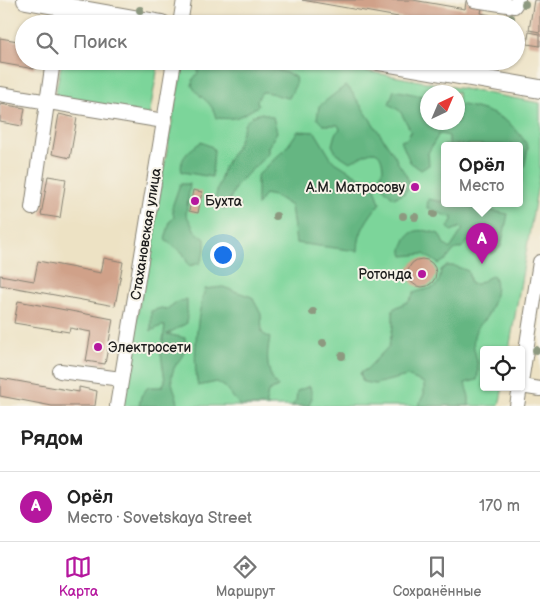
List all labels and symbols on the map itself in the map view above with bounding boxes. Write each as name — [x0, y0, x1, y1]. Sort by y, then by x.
north arrow — [420, 85, 465, 130]
street label: Стахановская улица — [127, 166, 165, 301]
place label: А.М. Матросову — [305, 179, 406, 196]
marker: А.М. Матросову — [409, 181, 421, 193]
place label: Бухта — [205, 193, 243, 210]
marker: Бухта — [189, 195, 201, 207]
pin: A — [466, 223, 498, 264]
your location — [210, 242, 236, 268]
place label: Ротонда — [358, 266, 413, 283]
marker: Ротонда — [416, 268, 428, 280]
place label: Электросети — [108, 339, 191, 356]
marker: Электросети — [92, 341, 104, 353]

